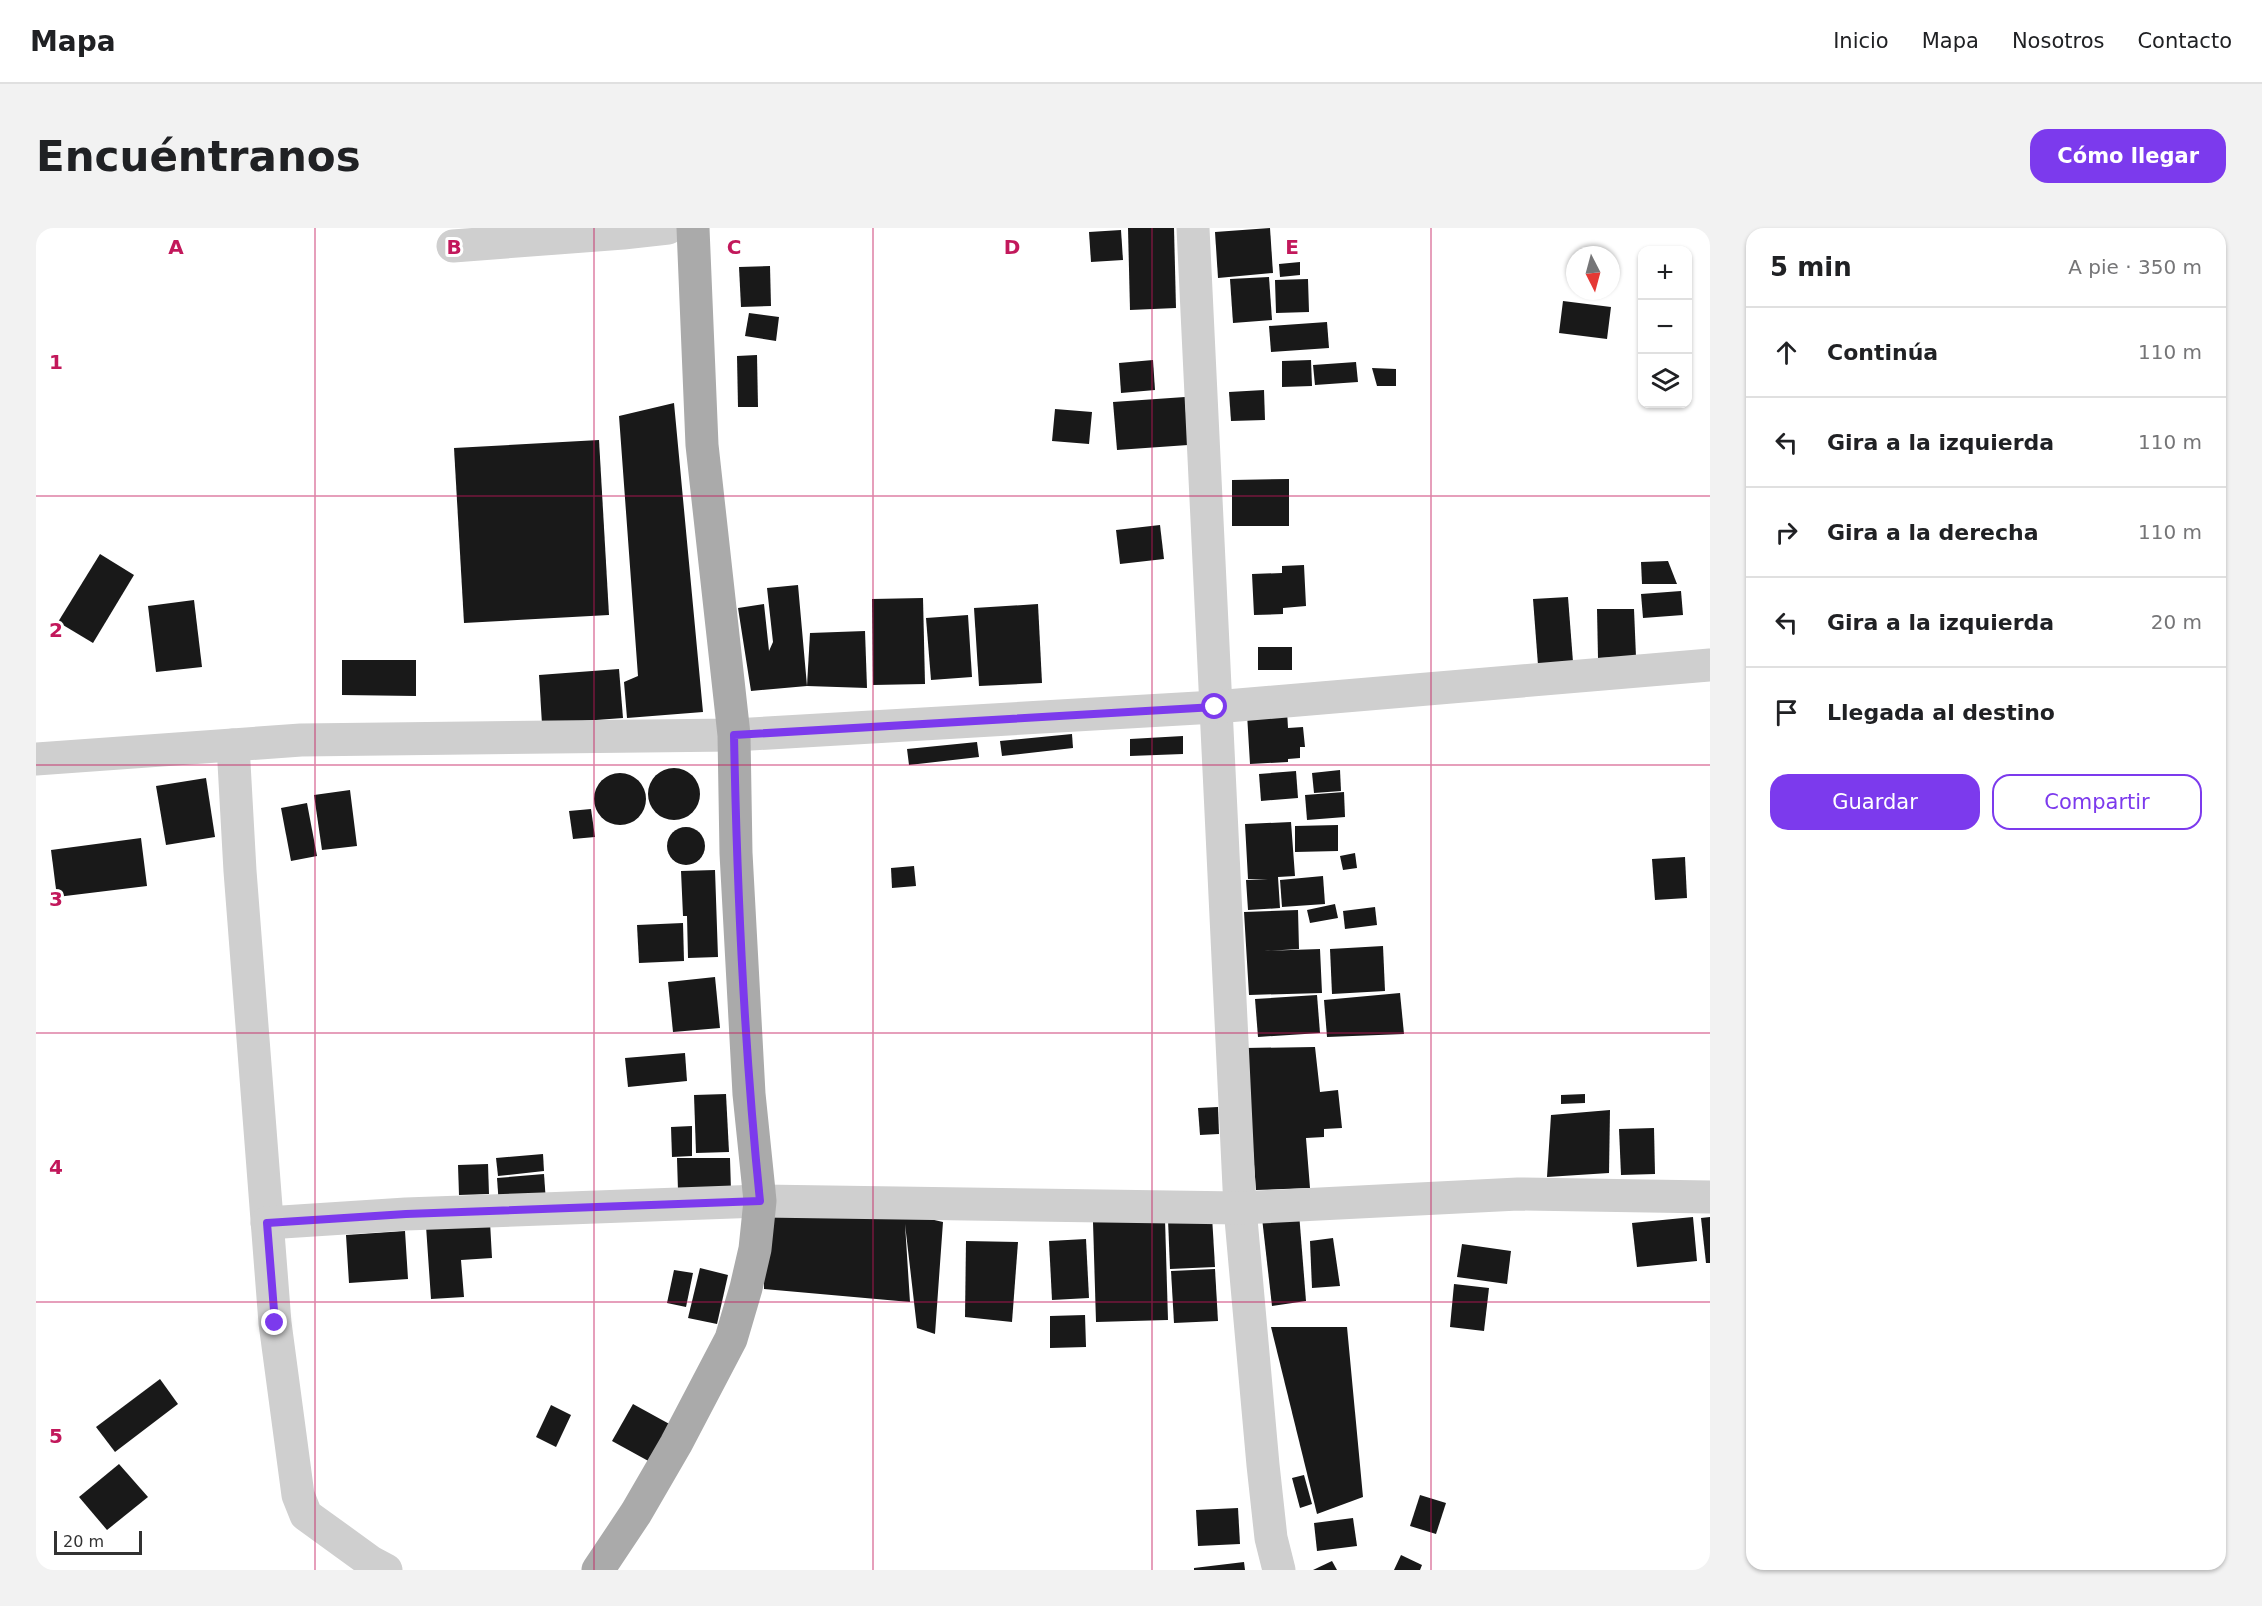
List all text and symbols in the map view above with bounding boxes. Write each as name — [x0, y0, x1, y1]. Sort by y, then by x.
text: Mapa — [30, 25, 116, 58]
text: Inicio — [1833, 29, 1889, 53]
text: Mapa — [1922, 29, 1979, 53]
text: Nosotros — [2012, 29, 2104, 53]
text: Contacto — [2137, 29, 2232, 53]
button: Cómo llegar — [2030, 129, 2226, 183]
text: Encuéntranos — [36, 132, 361, 181]
text: A — [168, 235, 184, 259]
text: B — [446, 235, 462, 259]
text: C — [727, 235, 741, 259]
text: D — [1004, 235, 1020, 259]
text: E — [1285, 235, 1299, 259]
north arrow — [1566, 246, 1620, 300]
map controls — [1638, 246, 1692, 408]
button: + — [1638, 246, 1692, 300]
text: 5 min — [1770, 252, 1852, 282]
text: A pie · 350 m — [2068, 255, 2202, 279]
button: − — [1638, 300, 1692, 354]
icon: ahead — [1770, 336, 1803, 369]
text: Continúa — [1827, 340, 1938, 365]
text: 110 m — [2138, 340, 2202, 364]
text: 1 — [49, 350, 63, 374]
button: layers — [1638, 354, 1692, 408]
icon: left — [1770, 426, 1803, 459]
text: Gira a la izquierda — [1827, 430, 2054, 455]
text: 110 m — [2138, 430, 2202, 454]
icon: right — [1770, 516, 1803, 549]
text: Gira a la derecha — [1827, 520, 2039, 545]
text: 110 m — [2138, 520, 2202, 544]
icon: left — [1770, 606, 1803, 639]
text: Gira a la izquierda — [1827, 610, 2054, 635]
text: 20 m — [2151, 610, 2202, 634]
text: 2 — [49, 618, 63, 642]
route start — [1201, 693, 1227, 719]
icon: arrive — [1770, 696, 1803, 729]
text: Llegada al destino — [1827, 700, 2055, 725]
button: Guardar — [1770, 774, 1980, 830]
button: Compartir — [1992, 774, 2202, 830]
text: 3 — [49, 887, 63, 911]
text: 4 — [49, 1155, 63, 1179]
route end — [261, 1309, 287, 1335]
text: 5 — [49, 1424, 63, 1448]
scale bar — [54, 1528, 142, 1556]
text: 20 m — [63, 1532, 104, 1551]

